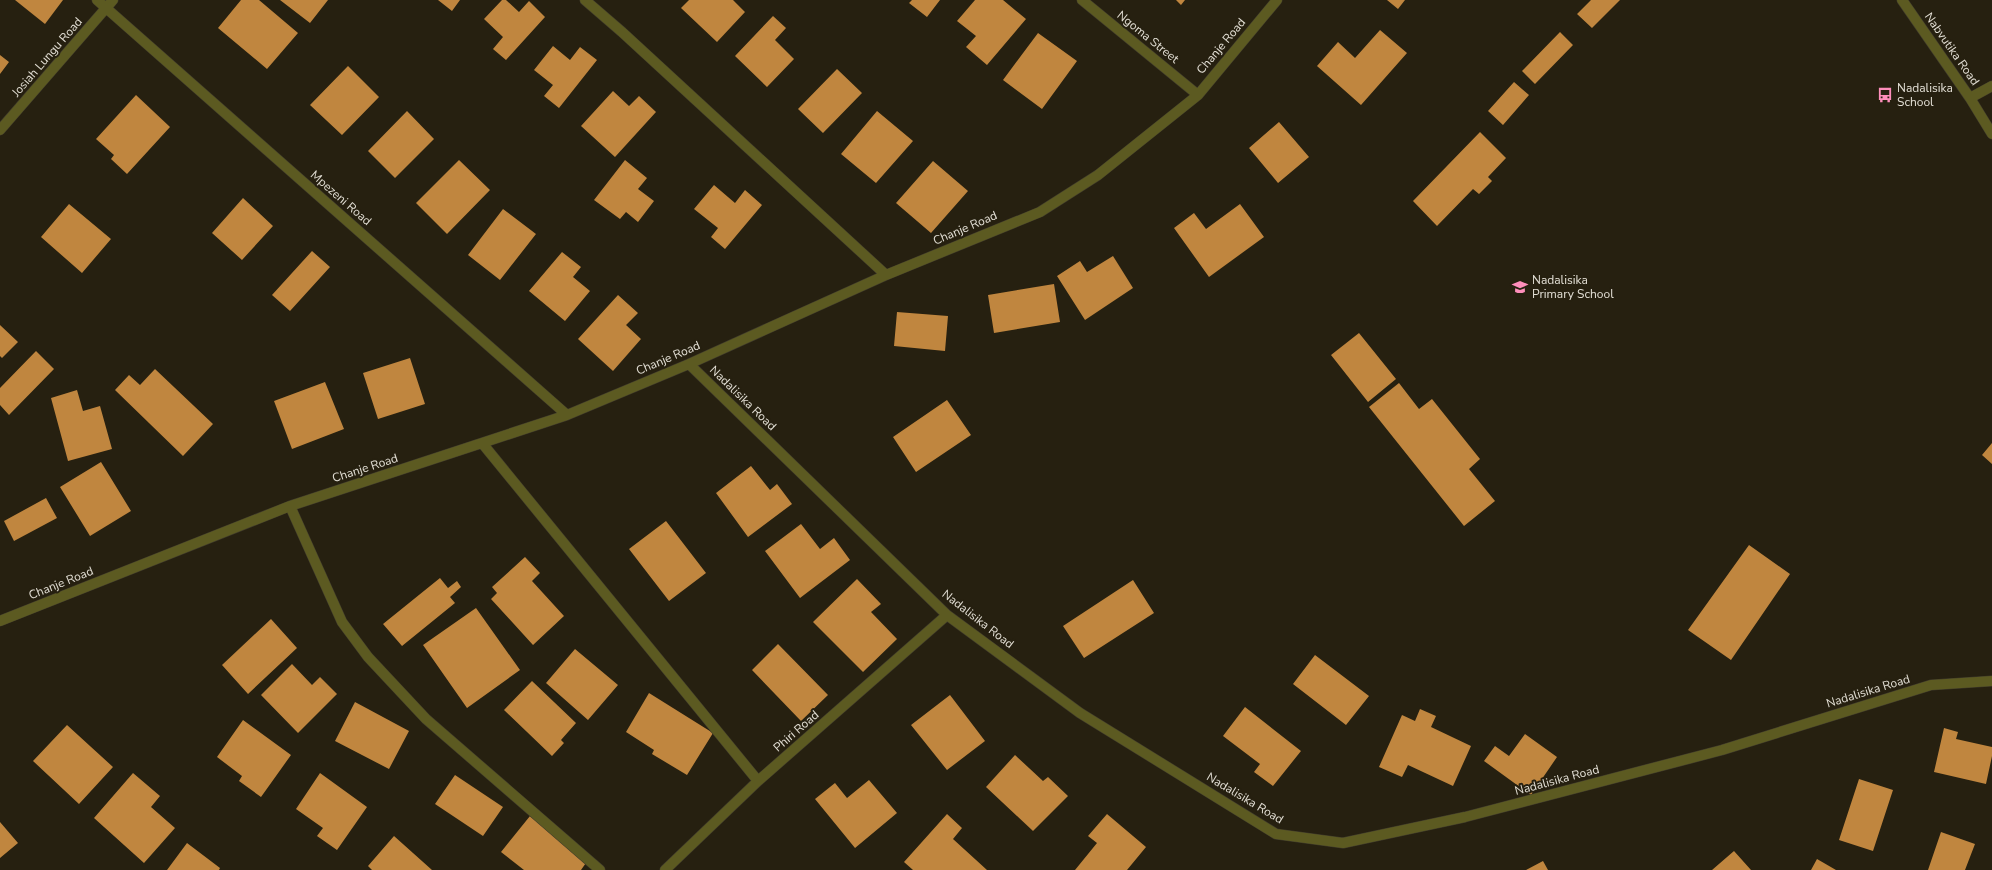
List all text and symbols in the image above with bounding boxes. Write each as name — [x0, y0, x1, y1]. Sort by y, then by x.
street label: Ngoma Street — [1114, 7, 1183, 67]
street label: Nabvutika Road — [1921, 9, 1983, 89]
street label: Josiah Lungu Road — [7, 14, 86, 101]
street label: Chanje Road — [1193, 15, 1249, 77]
place label: Nadalisika School — [1897, 80, 1953, 110]
bus stop icon: Nadalisika School — [1876, 86, 1894, 104]
street label: Mpezeni Road — [307, 167, 375, 229]
street label: Chanje Road — [930, 207, 1000, 249]
place label: Nadalisika Primary School — [1532, 272, 1614, 302]
school or university icon: Nadalisika Primary School — [1511, 278, 1529, 296]
street label: Chanje Road — [633, 337, 703, 379]
street label: Nadalisika Road — [706, 362, 780, 434]
street label: Chanje Road — [330, 450, 400, 486]
street label: Chanje Road — [26, 563, 96, 603]
street label: Nadalisika Road — [939, 586, 1017, 652]
street label: Nadalisika Road — [1824, 671, 1912, 711]
street label: Phiri Road — [770, 707, 822, 755]
street label: Nadalisika Road — [1513, 761, 1601, 799]
street label: Nadalisika Road — [1204, 769, 1286, 827]

